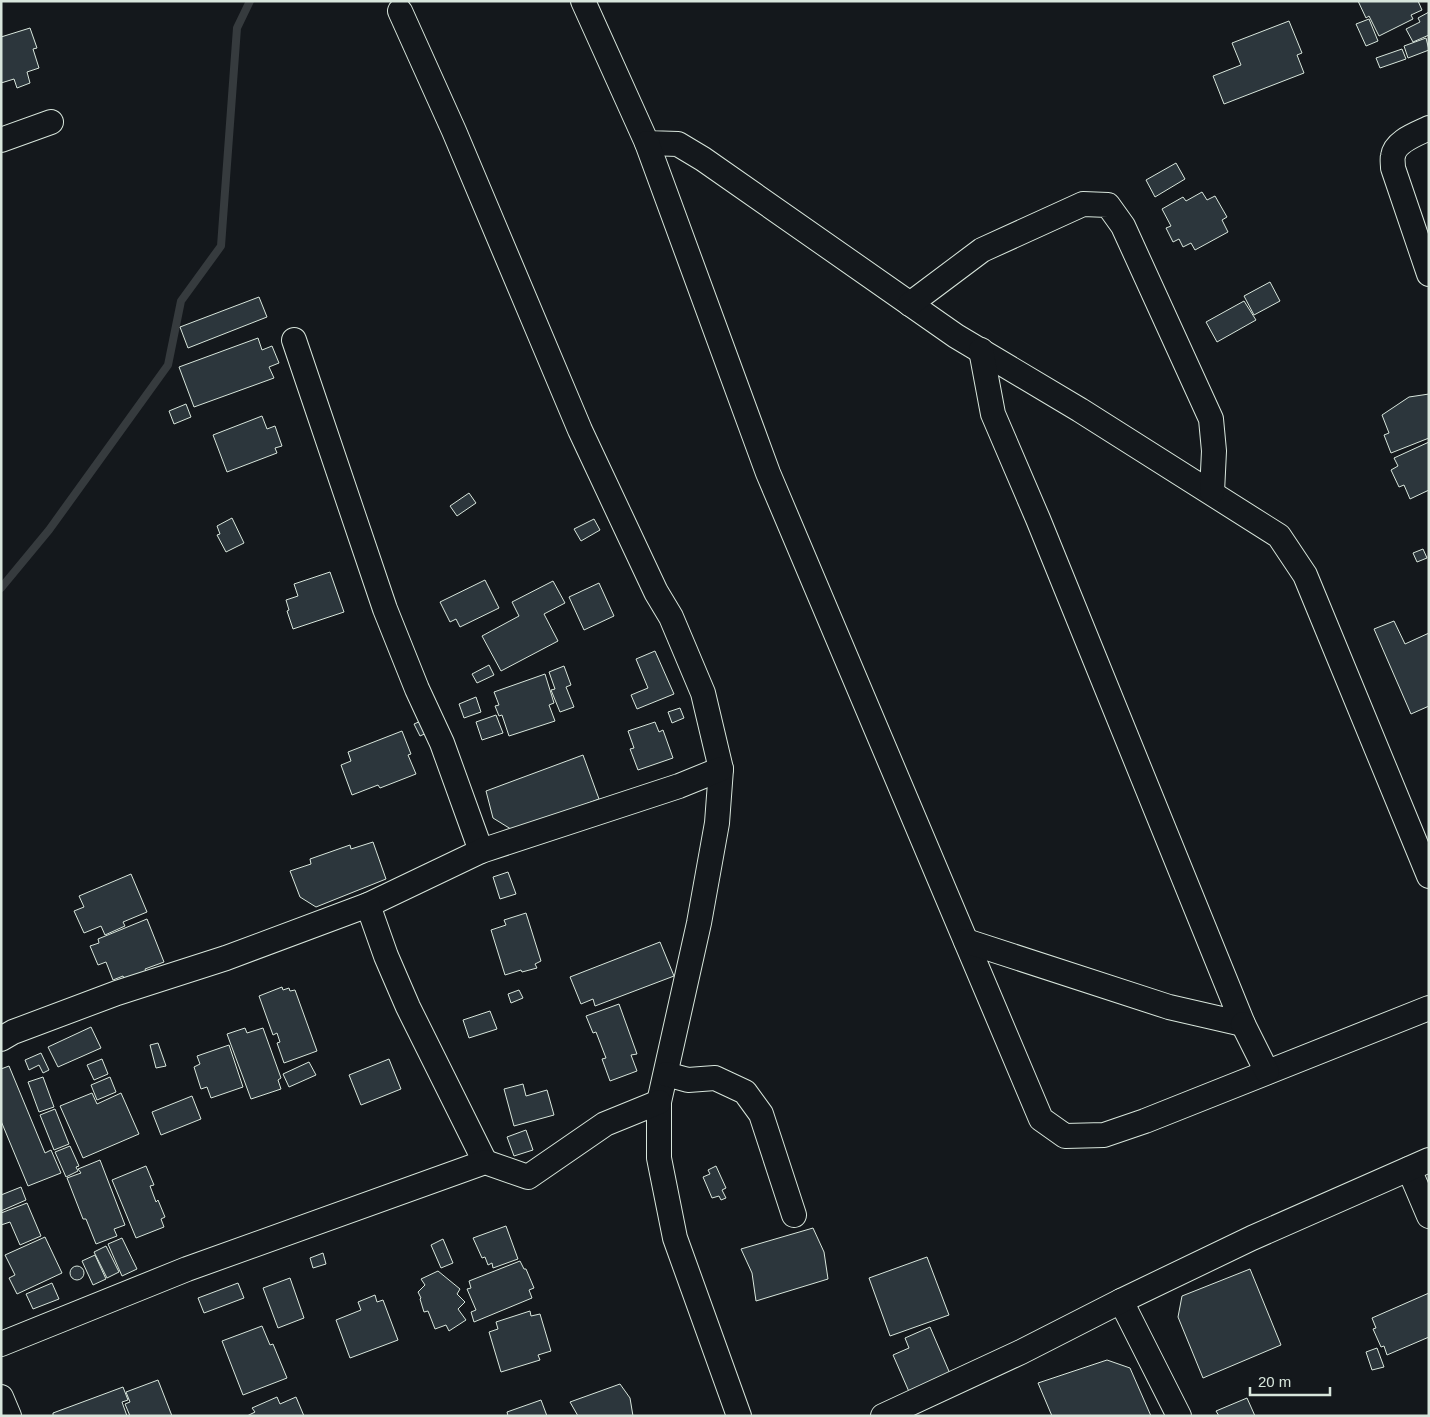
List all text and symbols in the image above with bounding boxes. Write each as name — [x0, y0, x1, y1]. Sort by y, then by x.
scale bar — [1250, 1364, 1330, 1396]
text: 20 m — [1258, 1373, 1291, 1390]

